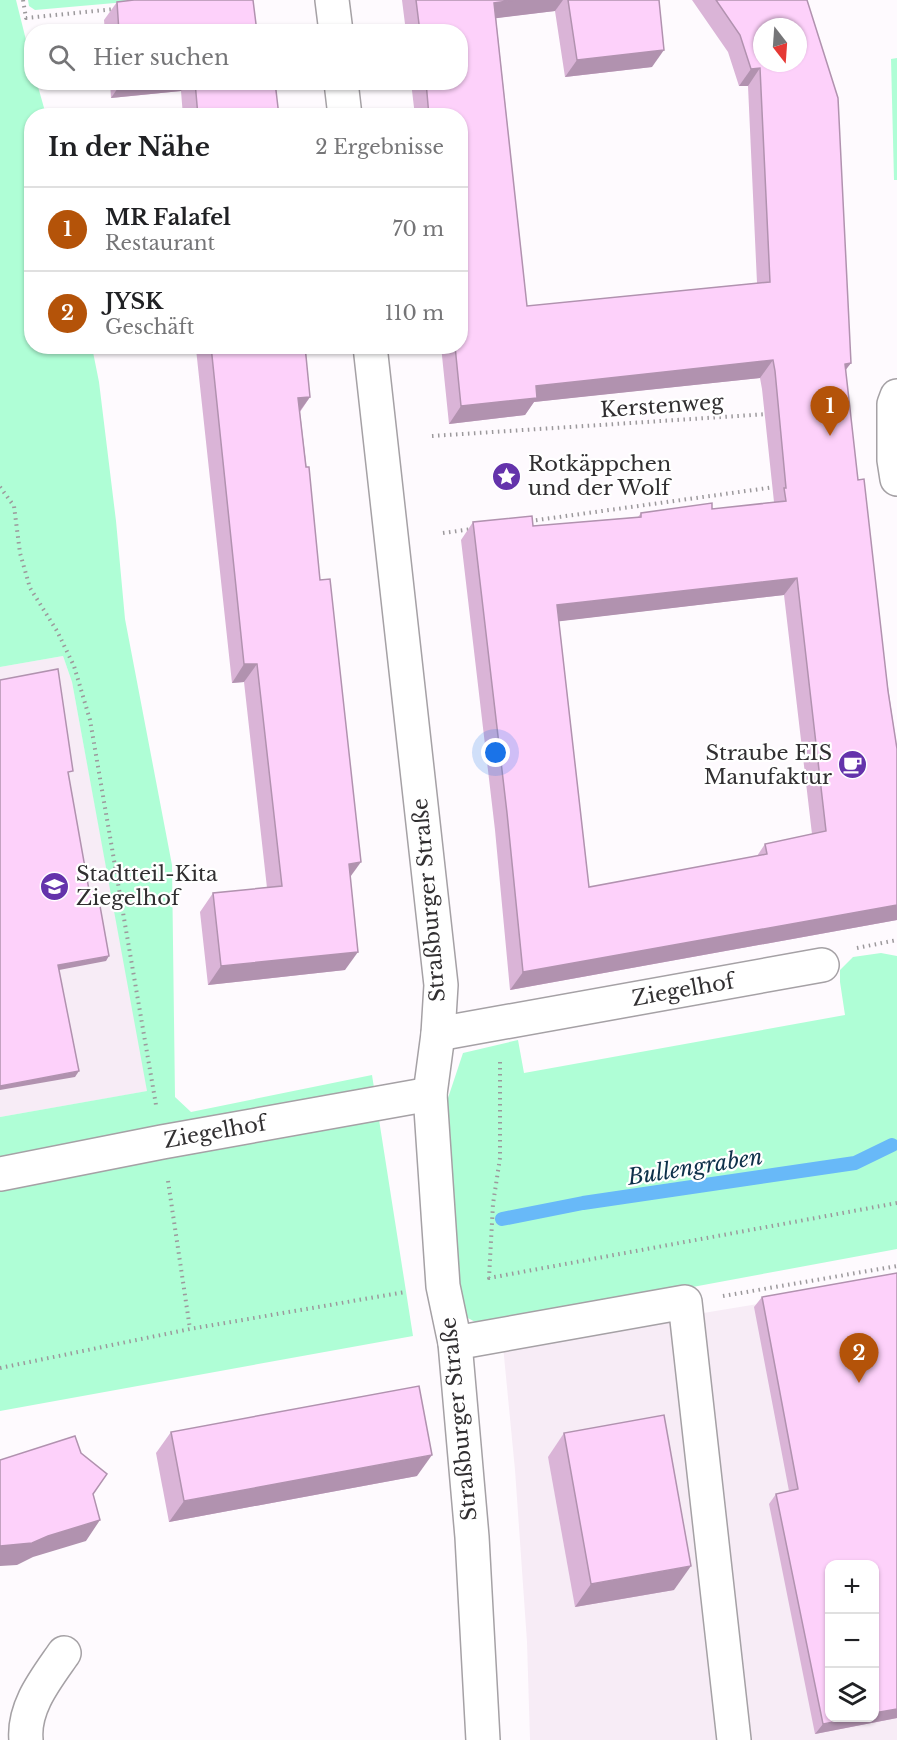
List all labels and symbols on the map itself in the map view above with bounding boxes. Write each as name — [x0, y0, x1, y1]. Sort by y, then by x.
north arrow — [753, 18, 807, 72]
pin: 1 — [810, 386, 850, 436]
street label: Kerstenweg — [599, 389, 725, 423]
place label: Rotkäppchen und der Wolf — [528, 451, 672, 501]
place icon: Rotkäppchen und der Wolf — [491, 460, 523, 492]
your location — [481, 738, 510, 767]
place label: Straube EIS Manufaktur — [704, 740, 832, 790]
cafe icon: Straube EIS Manufaktur — [837, 749, 869, 781]
street label: Straßburger Straße — [407, 797, 451, 1003]
place label: Stadtteil-Kita Ziegelhof — [76, 861, 218, 911]
school or university icon: Stadtteil-Kita Ziegelhof — [39, 870, 71, 902]
street label: Ziegelhof — [630, 968, 739, 1012]
street label: Ziegelhof — [162, 1110, 271, 1154]
water label: Bullengraben — [625, 1143, 765, 1191]
street label: Straßburger Straße — [435, 1316, 483, 1522]
pin: 2 — [840, 1334, 878, 1383]

